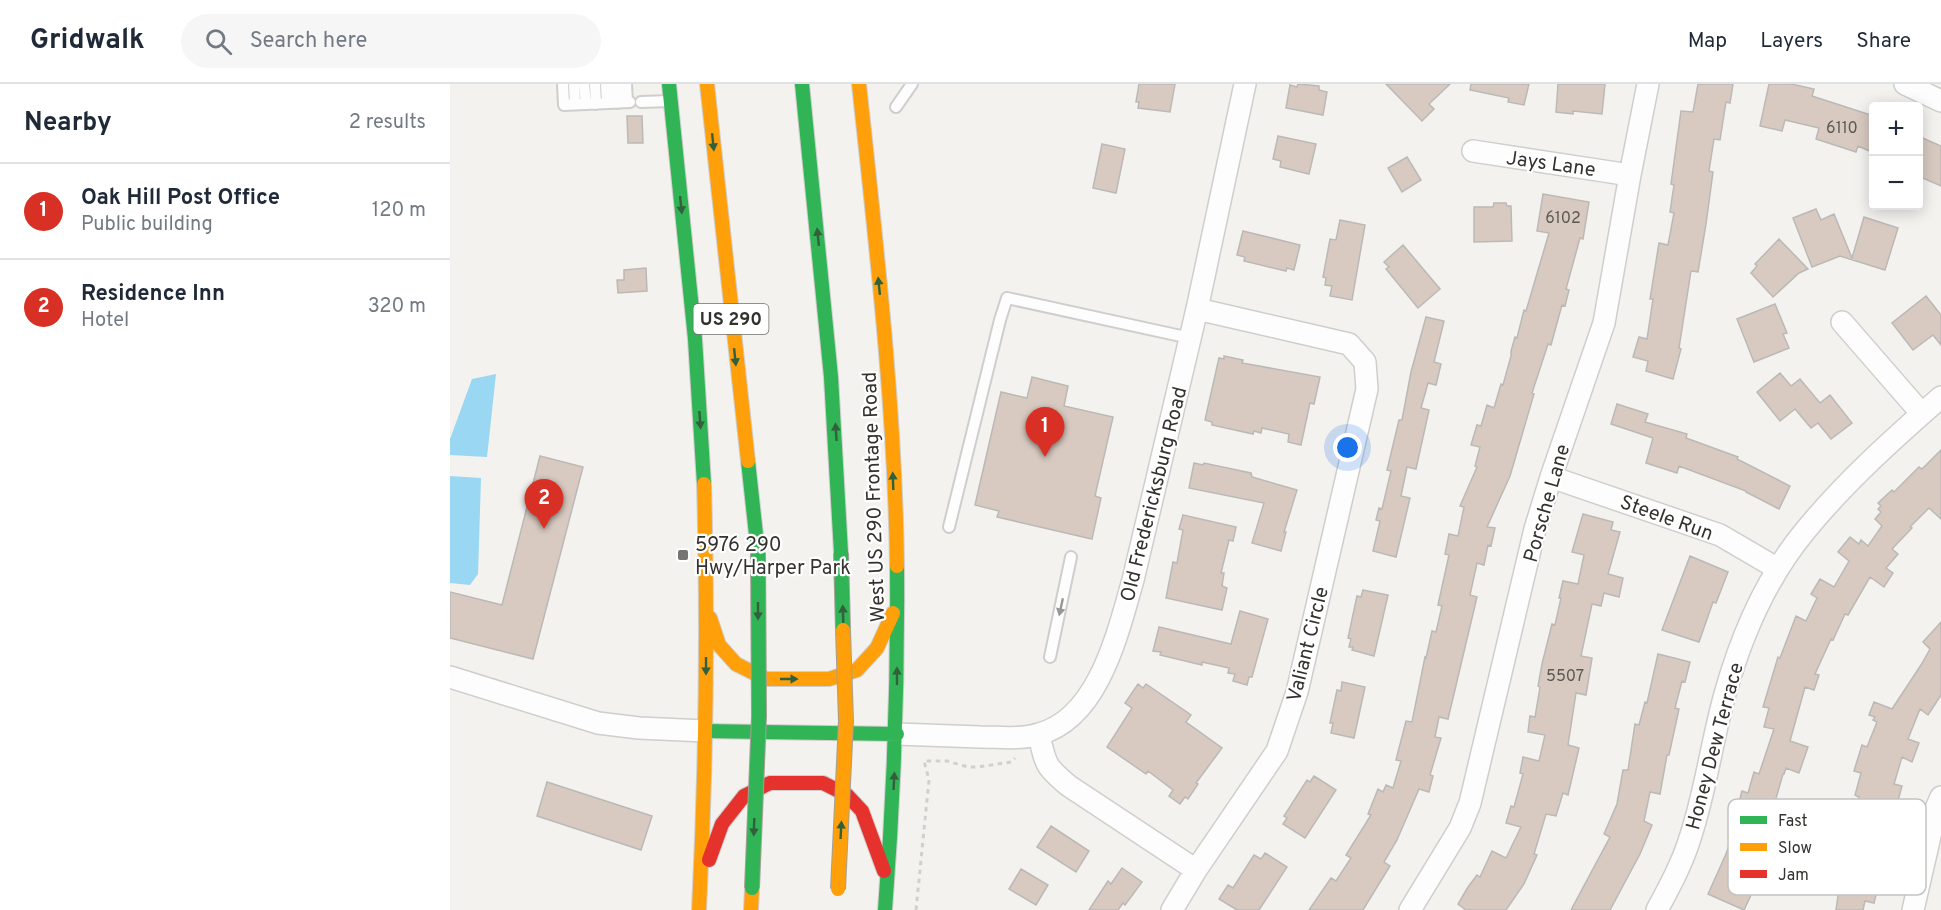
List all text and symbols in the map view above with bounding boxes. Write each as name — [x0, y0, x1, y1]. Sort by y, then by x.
search box — [181, 14, 601, 68]
text: Gridwalk — [30, 23, 145, 59]
icon: search — [202, 25, 235, 58]
text: Search here — [250, 28, 367, 55]
text: Map — [1688, 28, 1727, 55]
text: Layers — [1760, 28, 1823, 55]
text: Share — [1856, 28, 1911, 55]
map controls — [1869, 102, 1923, 210]
button: + — [1869, 102, 1923, 156]
text: Nearby — [24, 107, 112, 140]
text: 2 results — [349, 110, 426, 136]
house number: 6110 — [1826, 119, 1858, 139]
one-way arrow — [708, 133, 718, 152]
street label: Jays Lane — [1504, 146, 1597, 184]
button: − — [1869, 156, 1923, 210]
text: Oak Hill Post Office — [81, 185, 280, 212]
one-way arrow — [676, 195, 686, 214]
text: 1 — [40, 198, 48, 224]
text: 120 m — [372, 198, 426, 224]
house number: 6102 — [1545, 209, 1581, 229]
text: Public building — [81, 212, 213, 238]
one-way arrow — [813, 228, 823, 247]
one-way arrow — [875, 277, 884, 296]
text: Residence Inn — [81, 281, 225, 308]
text: 2 — [37, 294, 50, 320]
text: 320 m — [368, 294, 426, 320]
road number: US 290 — [694, 304, 768, 334]
text: Hotel — [81, 308, 129, 334]
one-way arrow — [730, 348, 740, 367]
street label: West US 290 Frontage Road — [858, 371, 892, 623]
street label: Old Fredericksburg Road — [1116, 384, 1194, 605]
pin: 1 — [1026, 408, 1064, 457]
one-way arrow — [696, 411, 705, 430]
one-way arrow — [831, 422, 841, 441]
your location — [1333, 433, 1362, 462]
street label: Porsche Lane — [1519, 441, 1577, 566]
one-way arrow — [889, 471, 898, 490]
pin: 2 — [524, 480, 563, 529]
street label: Steele Run — [1616, 490, 1717, 548]
place label: 5976 290 Hwy/Harper Park — [695, 533, 851, 582]
marker: 5976 290 Hwy/Harper Park — [676, 548, 690, 562]
street label: Valiant Circle — [1282, 584, 1336, 705]
one-way arrow — [1056, 598, 1065, 617]
one-way arrow — [753, 602, 763, 621]
one-way arrow — [838, 605, 848, 624]
one-way arrow — [701, 657, 711, 676]
street label: Honey Dew Terrace — [1681, 660, 1751, 833]
one-way arrow — [892, 666, 902, 685]
house number: 5507 — [1546, 667, 1584, 687]
one-way arrow — [780, 674, 799, 684]
one-way arrow — [889, 771, 898, 790]
legend — [1728, 799, 1926, 895]
text: Fast — [1778, 812, 1808, 832]
one-way arrow — [750, 818, 759, 837]
one-way arrow — [837, 821, 846, 840]
text: Slow — [1778, 839, 1812, 859]
text: Jam — [1778, 866, 1809, 886]

